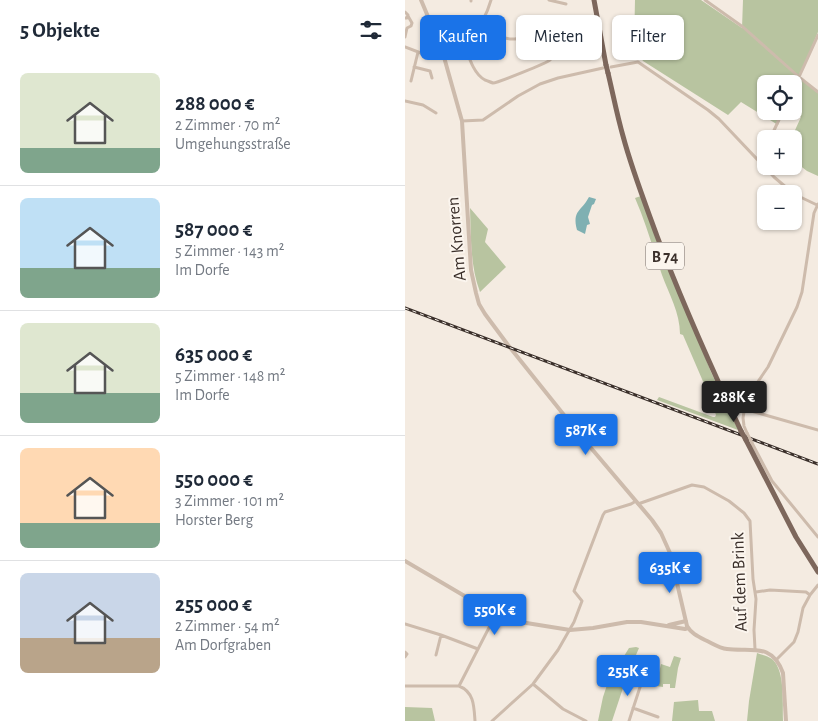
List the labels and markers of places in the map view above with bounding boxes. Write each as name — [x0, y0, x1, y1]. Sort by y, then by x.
pin: 288K € — [693, 380, 775, 423]
pin: 587K € — [545, 414, 627, 456]
pin: 635K € — [629, 552, 711, 594]
pin: 550K € — [454, 594, 536, 636]
pin: 255K € — [587, 654, 669, 697]

